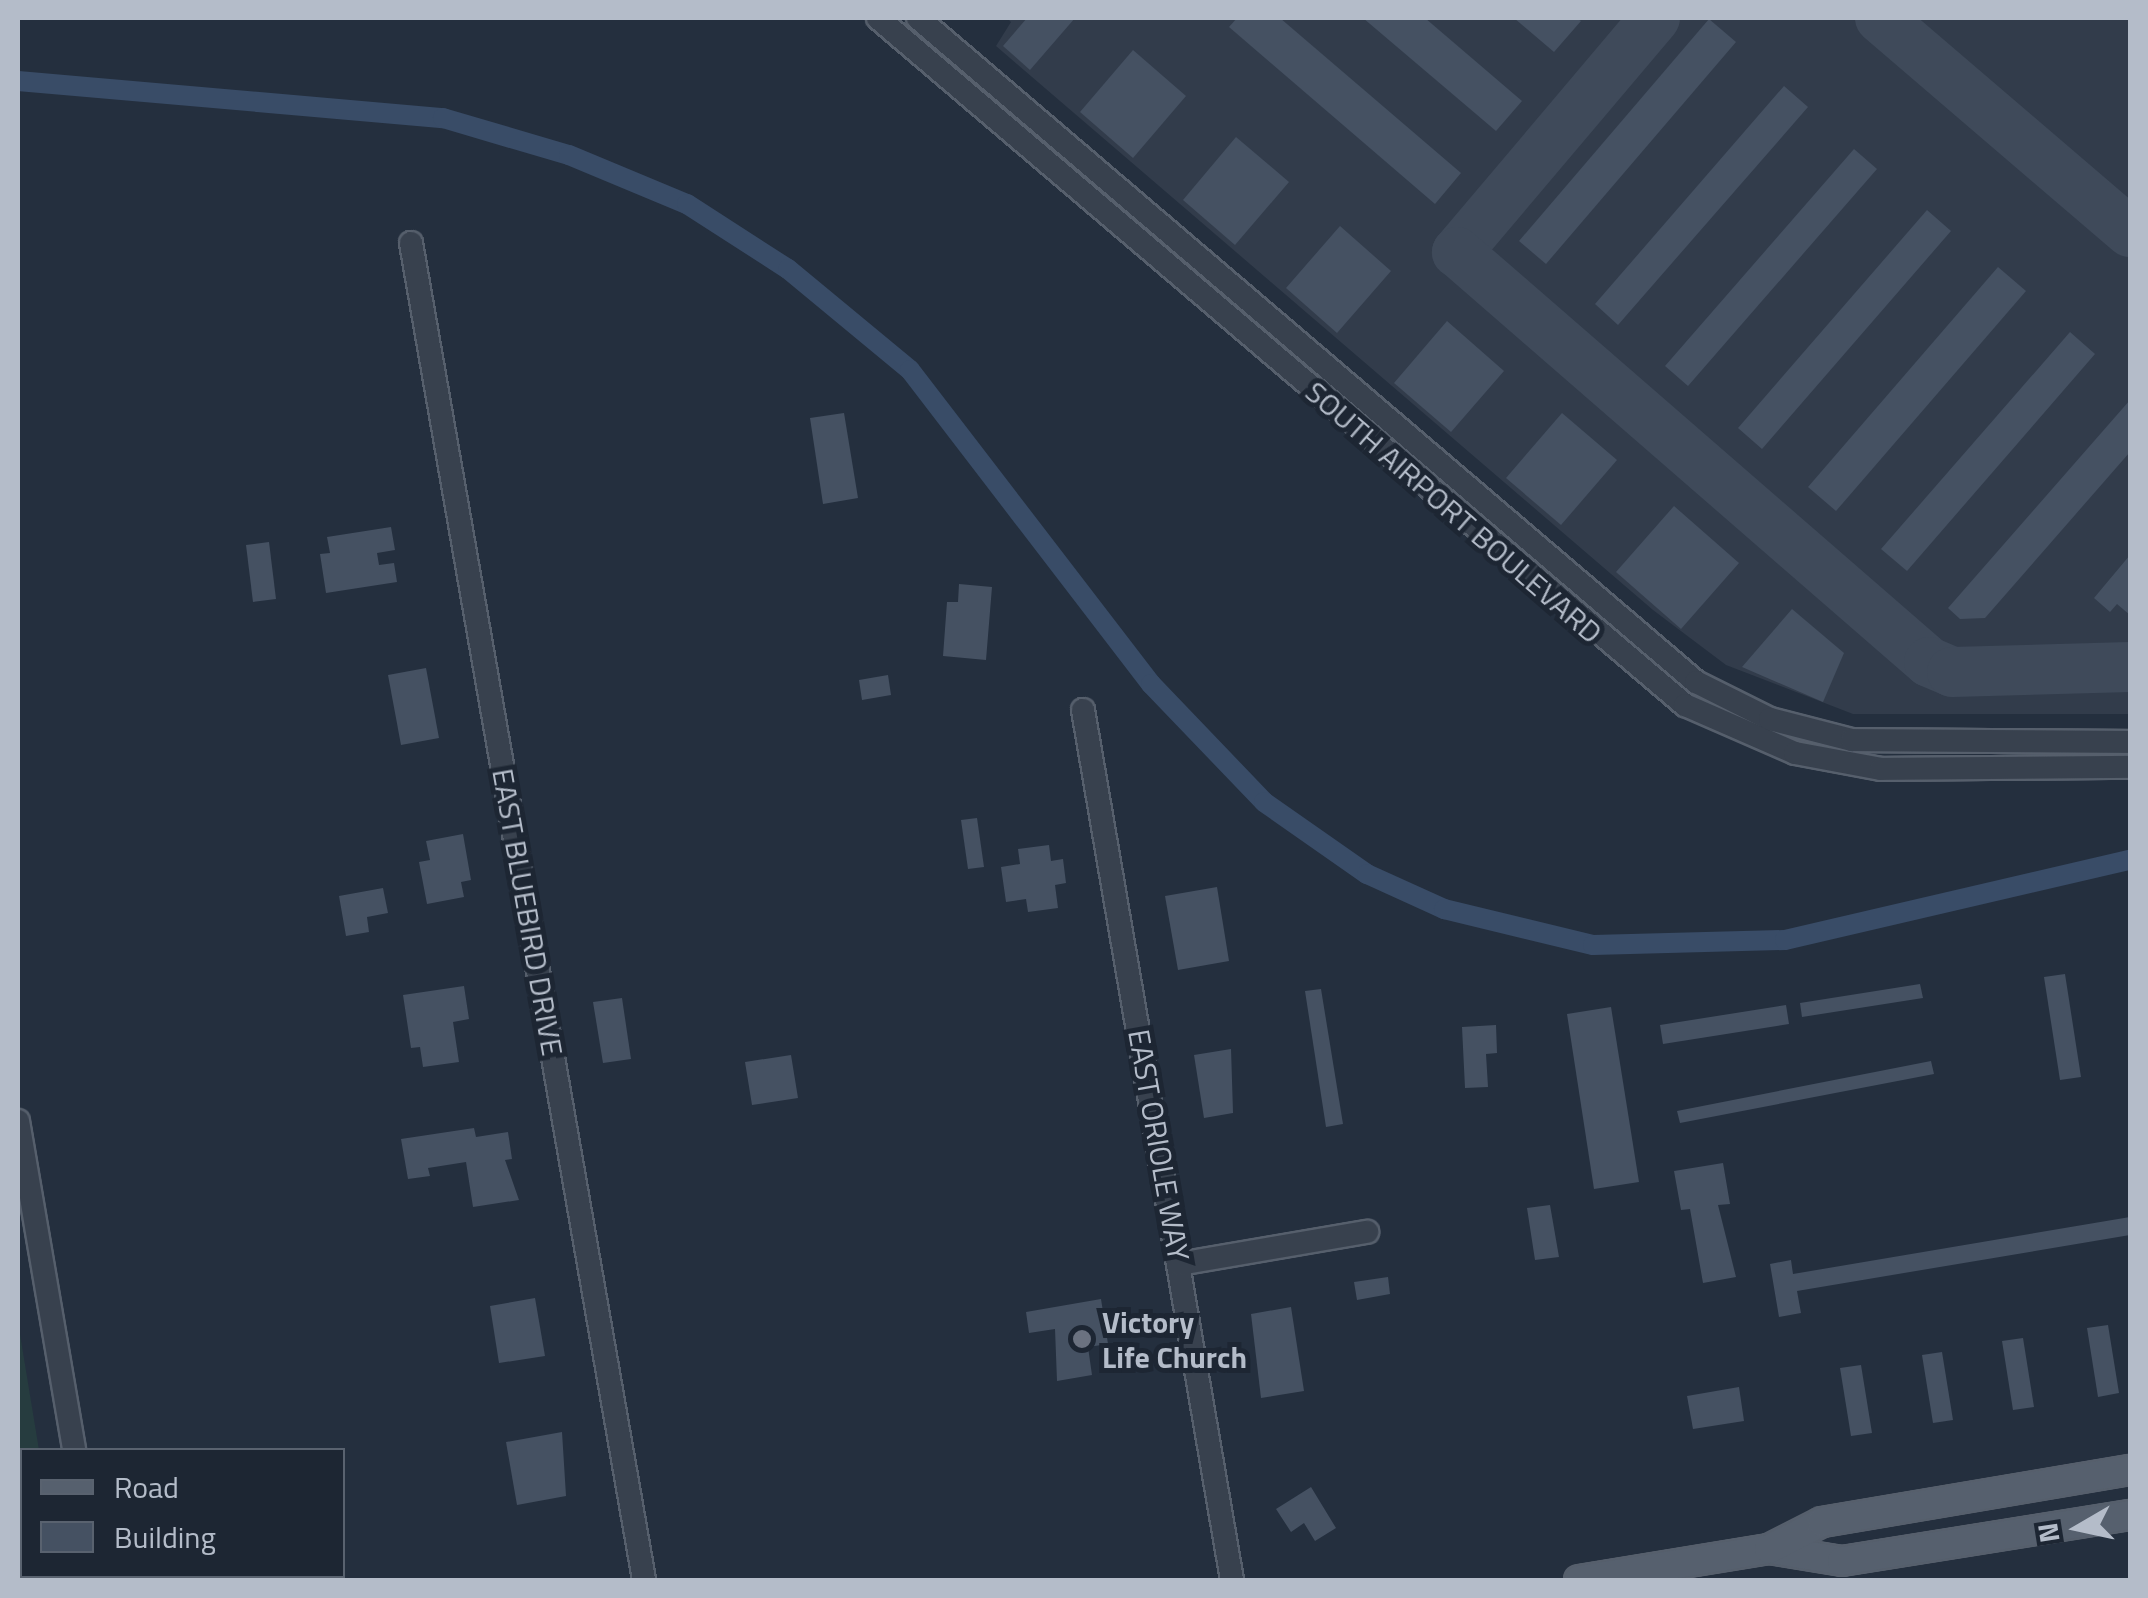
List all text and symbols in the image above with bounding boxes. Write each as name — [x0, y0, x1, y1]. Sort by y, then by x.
street label: SOUTH AIRPORT BOULEVARD — [1298, 374, 1610, 650]
street label: EAST BLUEBIRD DRIVE — [485, 766, 571, 1058]
street label: EAST ORIOLE WAY — [1121, 1026, 1197, 1264]
place label: Victory Life Church — [1102, 1304, 1247, 1374]
marker: Victory Life Church — [1071, 1328, 1093, 1350]
legend — [20, 1448, 345, 1578]
text: Road — [114, 1464, 179, 1510]
north arrow — [2028, 1478, 2128, 1578]
text: Building — [114, 1514, 216, 1560]
text: N — [2025, 1520, 2071, 1546]

